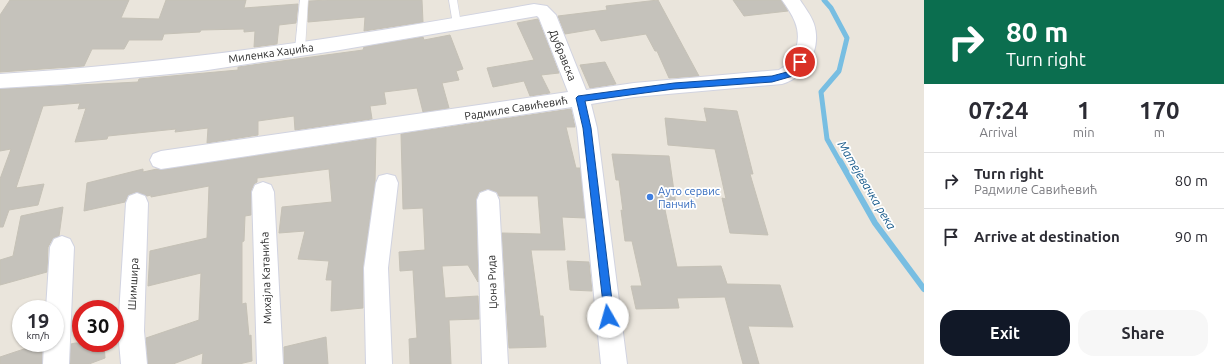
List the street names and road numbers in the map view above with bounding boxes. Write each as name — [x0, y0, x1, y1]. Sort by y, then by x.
street label: Дубравска — [547, 28, 579, 82]
street label: Миленка Хаџића — [228, 41, 314, 65]
street label: Радмиле Савићевић — [464, 94, 568, 122]
street label: Михајла Катанића — [258, 232, 274, 324]
street label: Џона Рида — [485, 255, 499, 309]
street label: Шимшира — [126, 257, 140, 311]

